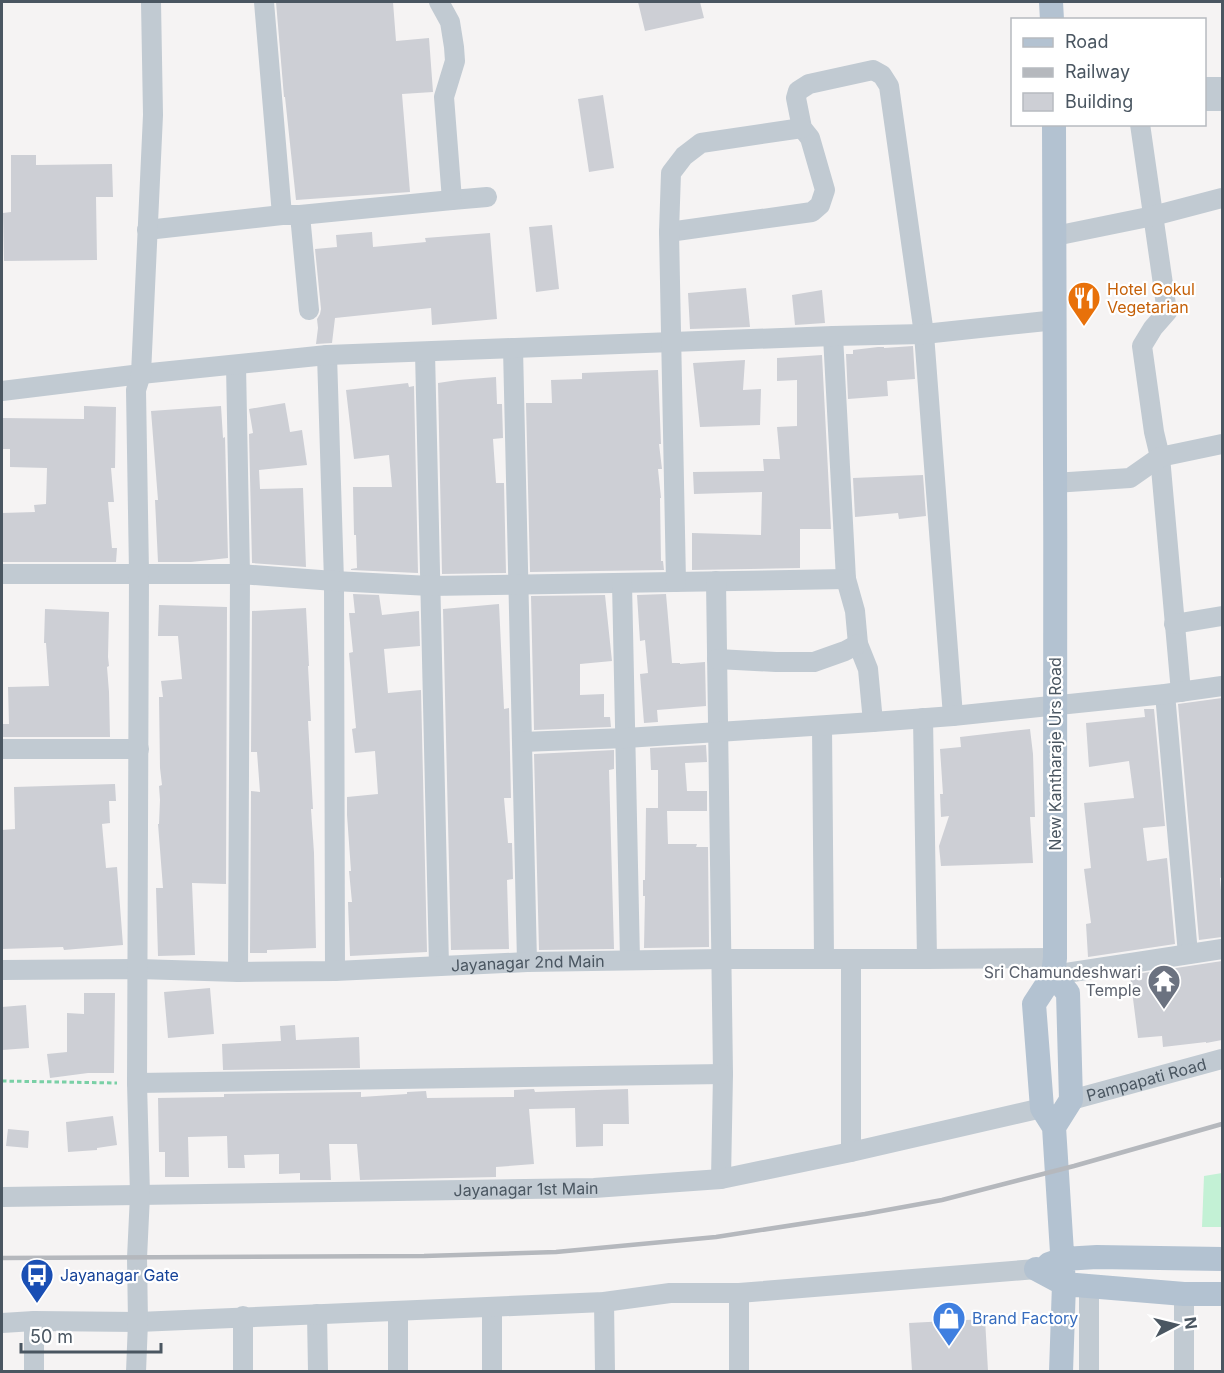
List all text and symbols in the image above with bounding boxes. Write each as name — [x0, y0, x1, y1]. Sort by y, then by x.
legend — [1011, 18, 1206, 126]
text: Road — [1065, 31, 1108, 52]
text: Railway — [1065, 61, 1130, 82]
text: Building — [1065, 91, 1133, 112]
place label: Hotel Gokul Vegetarian — [1107, 279, 1195, 317]
restaurant icon: Hotel Gokul Vegetarian — [1066, 280, 1102, 327]
street label: New Kantharaje Urs Road — [1045, 657, 1065, 851]
street label: Jayanagar 2nd Main — [450, 951, 605, 976]
place label: Sri Chamundeshwari Temple — [984, 962, 1141, 1000]
temple icon: Sri Chamundeshwari Temple — [1146, 963, 1182, 1010]
street label: Pampapati Road — [1084, 1054, 1208, 1105]
street label: Jayanagar 1st Main — [453, 1178, 599, 1200]
bus stop icon: Jayanagar Gate — [19, 1257, 55, 1304]
place label: Jayanagar Gate — [60, 1265, 179, 1285]
north arrow — [1146, 1295, 1206, 1355]
shop icon: Brand Factory — [931, 1300, 967, 1347]
place label: Brand Factory — [972, 1308, 1078, 1328]
scale bar — [21, 1316, 160, 1354]
text: N — [1180, 1316, 1202, 1330]
text: 50 m — [30, 1326, 73, 1347]

